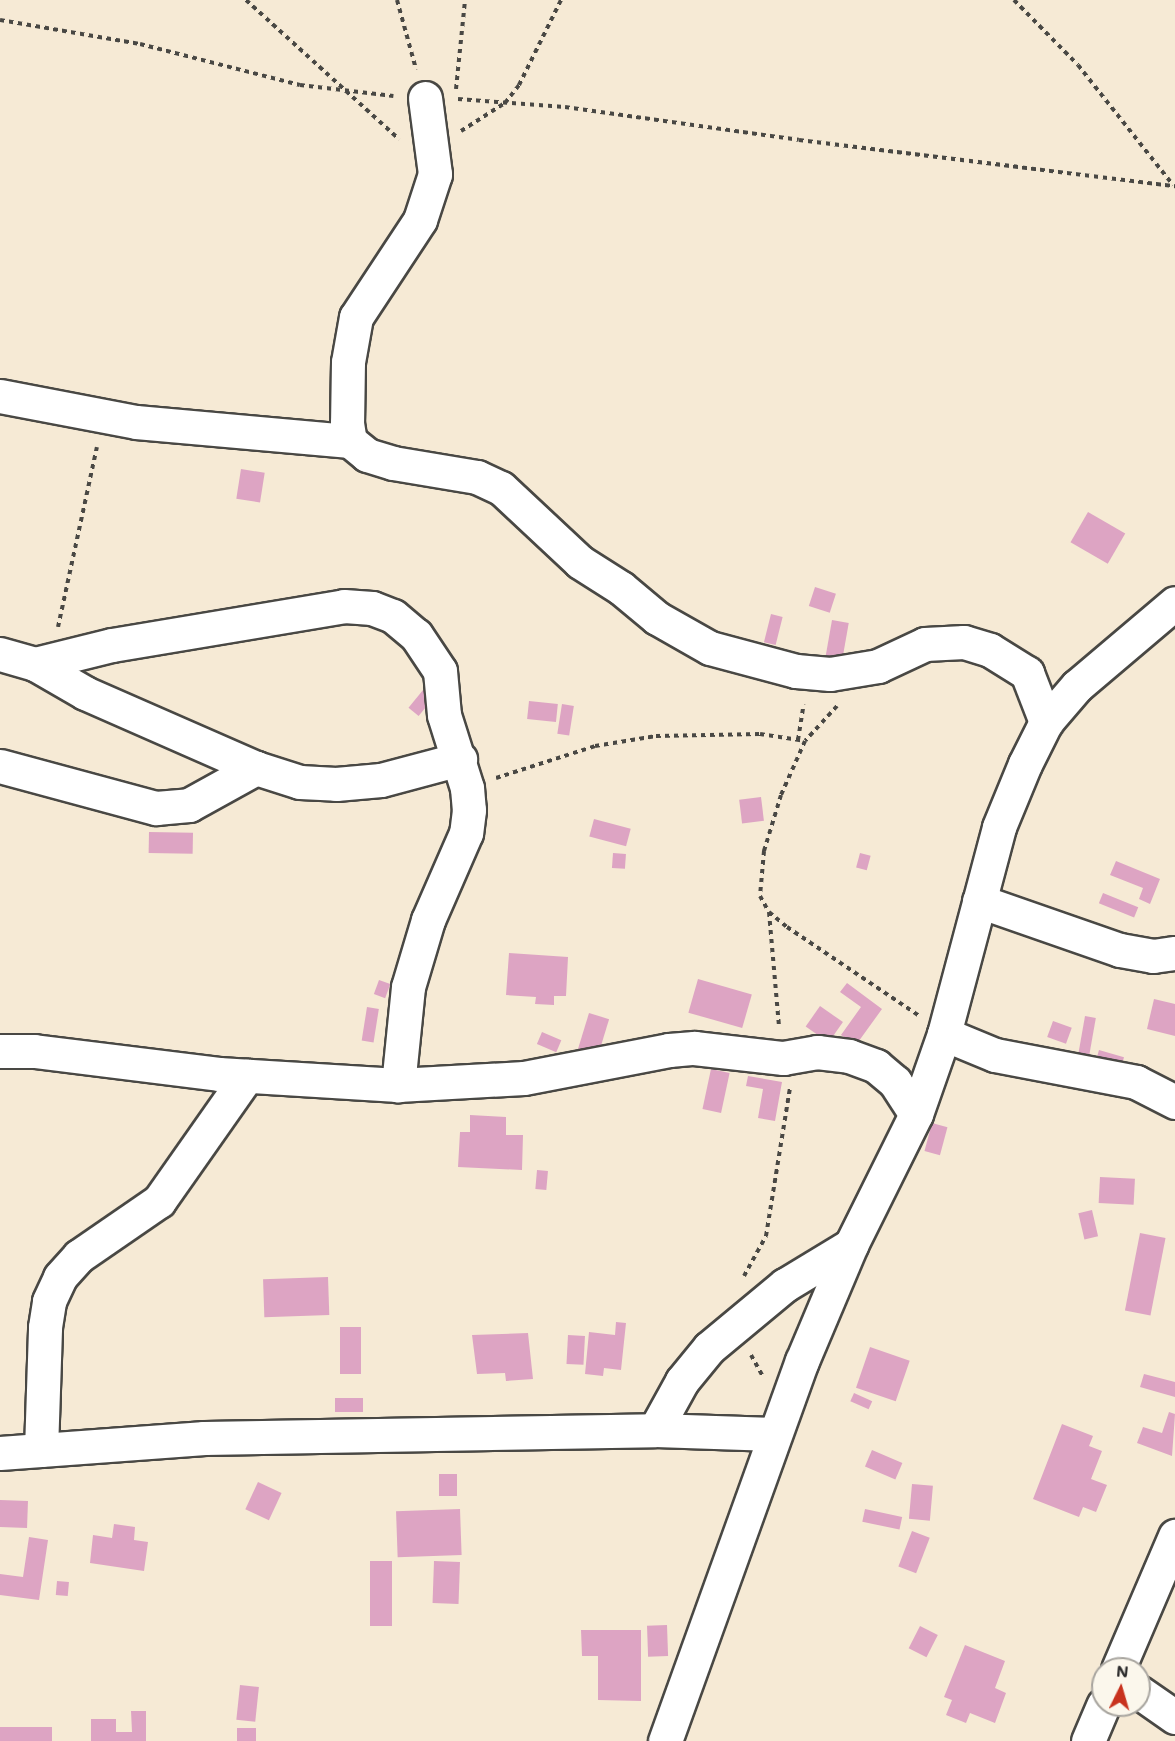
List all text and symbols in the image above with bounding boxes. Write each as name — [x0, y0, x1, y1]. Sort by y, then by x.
north arrow — [1091, 1657, 1151, 1717]
text: N — [1115, 1660, 1129, 1682]

